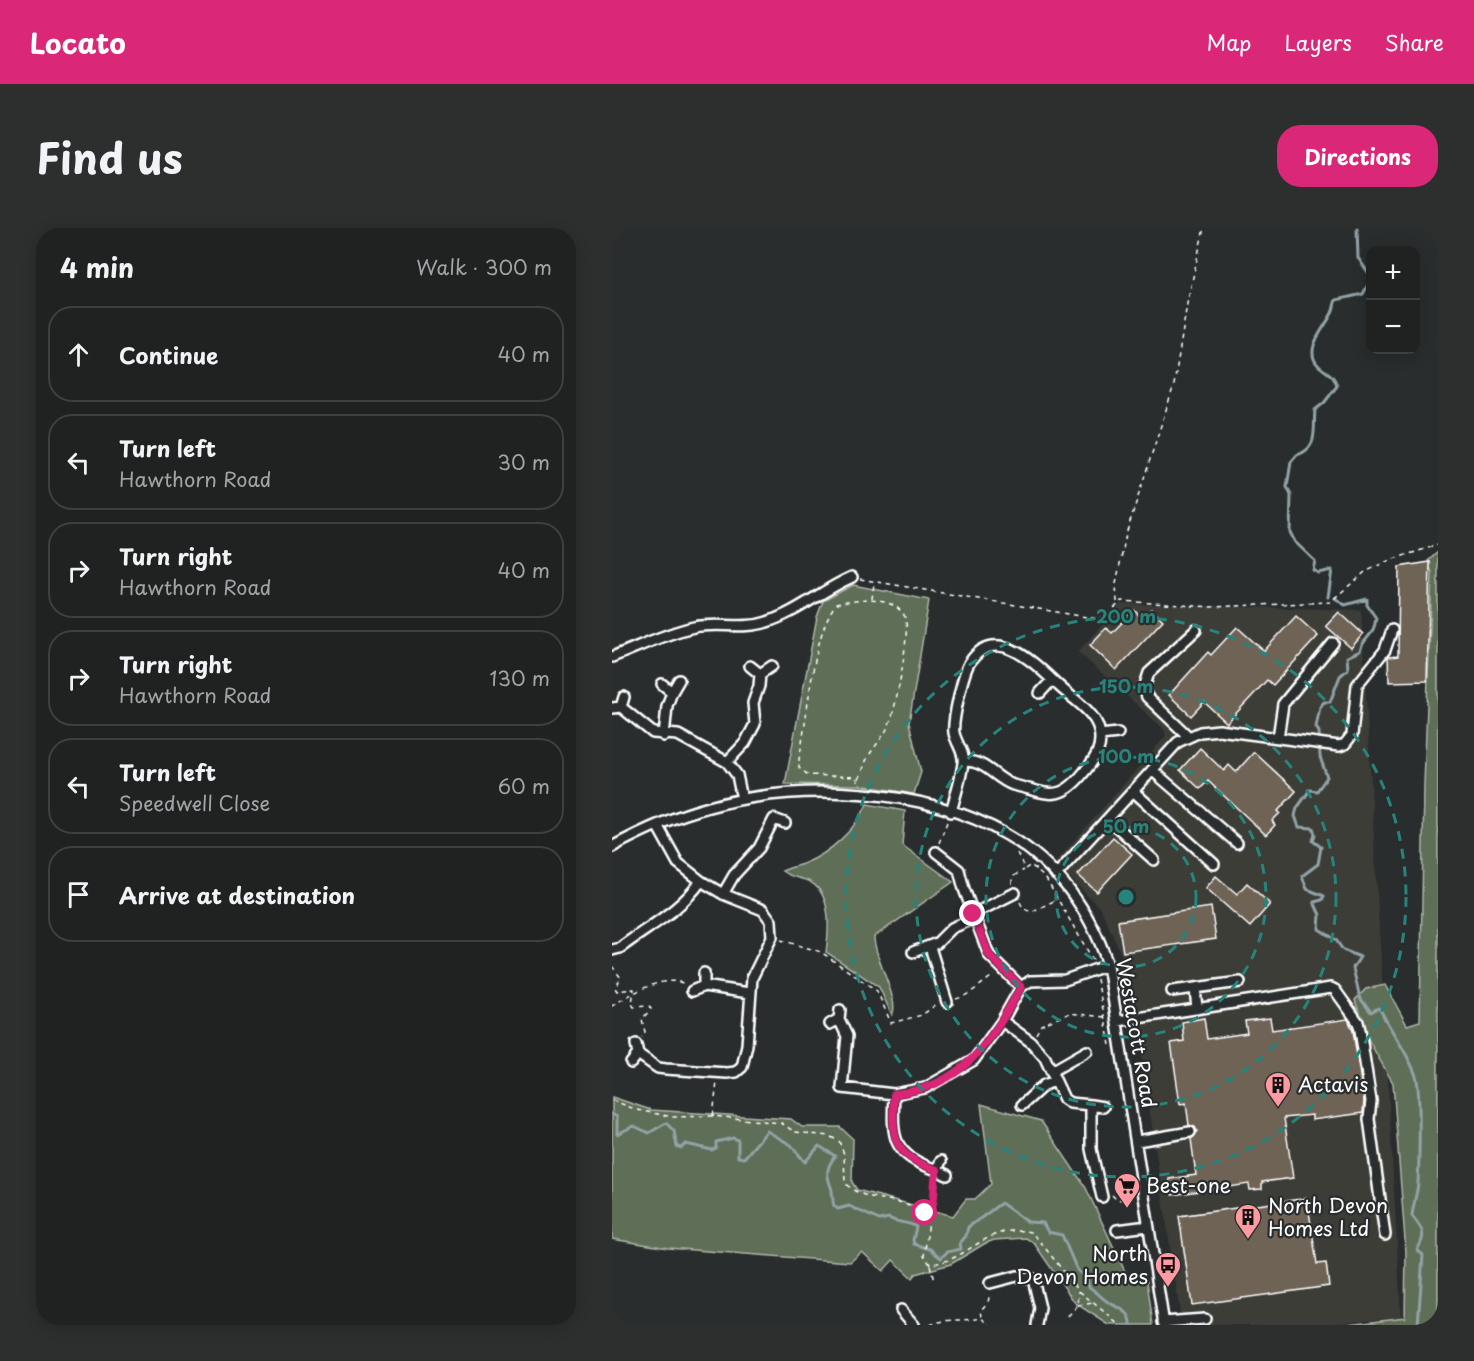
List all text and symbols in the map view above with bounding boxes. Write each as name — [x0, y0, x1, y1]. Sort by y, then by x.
text: Locato — [30, 21, 126, 64]
text: Map — [1207, 26, 1251, 58]
text: Layers — [1284, 26, 1352, 58]
text: Share — [1385, 26, 1444, 58]
text: Find us — [36, 125, 183, 188]
button: Directions — [1277, 125, 1438, 187]
map controls — [1366, 246, 1420, 354]
button: + — [1366, 246, 1420, 300]
text: 4 min — [60, 248, 134, 287]
text: Walk · 300 m — [416, 252, 552, 282]
button: − — [1366, 300, 1420, 354]
icon: ahead — [62, 338, 95, 371]
text: Continue — [119, 338, 218, 371]
text: 40 m — [498, 339, 550, 369]
text: Turn left — [119, 431, 216, 464]
icon: left — [62, 446, 95, 479]
text: 30 m — [497, 447, 550, 477]
text: Hawthorn Road — [119, 464, 271, 494]
text: Turn right — [119, 539, 232, 572]
icon: right — [62, 554, 95, 587]
text: 40 m — [498, 555, 550, 585]
text: Hawthorn Road — [119, 572, 271, 602]
text: 200 m — [1096, 602, 1156, 629]
text: Turn right — [119, 647, 232, 680]
icon: right — [62, 662, 95, 695]
text: 130 m — [490, 663, 550, 693]
text: 150 m — [1099, 672, 1153, 699]
text: Hawthorn Road — [119, 680, 271, 710]
text: 100 m — [1098, 742, 1154, 769]
text: Turn left — [119, 755, 216, 788]
icon: left — [62, 770, 95, 803]
text: 60 m — [498, 771, 550, 801]
text: Speedwell Close — [119, 788, 270, 818]
text: 50 m — [1103, 812, 1149, 839]
icon: arrive — [62, 878, 95, 911]
text: Arrive at destination — [119, 878, 355, 911]
centre of rings — [1116, 887, 1136, 907]
route end — [959, 900, 985, 926]
street label: Westacott Road — [1109, 955, 1165, 1110]
place label: Actavis — [1298, 1069, 1368, 1099]
building icon: Actavis — [1263, 1070, 1293, 1108]
place label: Best-one — [1146, 1170, 1231, 1200]
supermarket icon: Best-one — [1112, 1171, 1142, 1209]
place label: North Devon Homes Ltd — [1268, 1190, 1388, 1243]
route start — [911, 1199, 937, 1225]
building icon: North Devon Homes Ltd — [1233, 1202, 1263, 1240]
place label: North Devon Homes — [1016, 1238, 1148, 1291]
bus stop icon: North Devon Homes — [1153, 1250, 1183, 1288]

